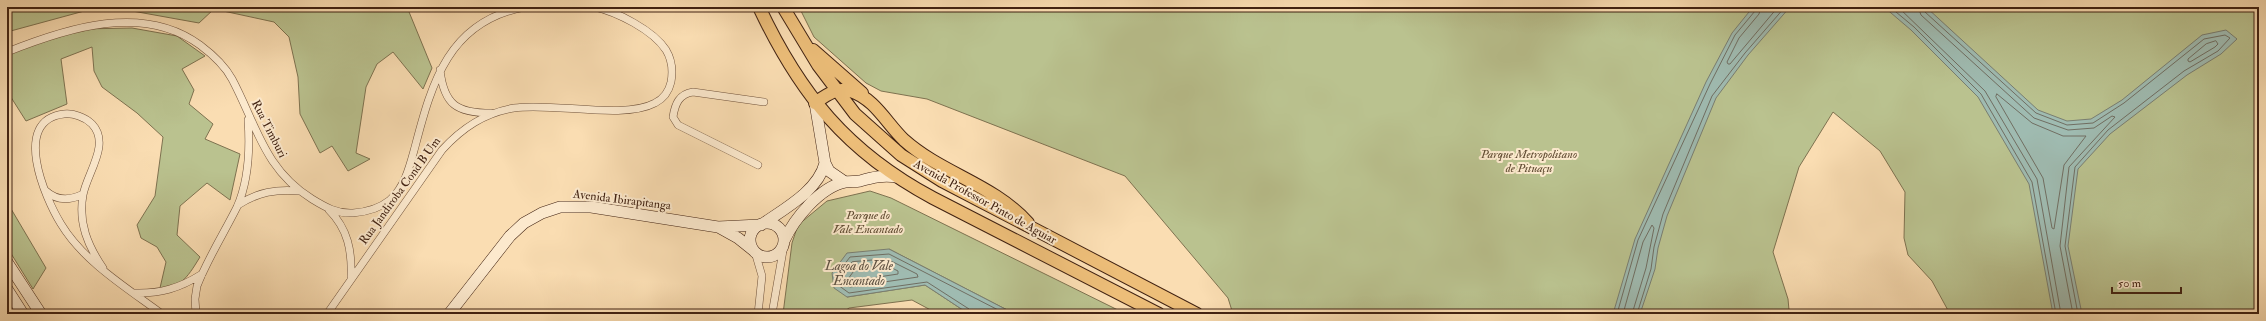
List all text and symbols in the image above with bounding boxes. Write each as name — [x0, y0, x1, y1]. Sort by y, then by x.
street label: Rua Timburi — [248, 97, 290, 161]
street label: Rua Jandiroba Cond B Um — [356, 134, 444, 248]
park label: Parque Metropolitano de Pituaçu — [1480, 147, 1577, 176]
street label: Avenida Professor Pinto de Aguiar — [910, 156, 1060, 248]
street label: Avenida Ibirapitanga — [571, 186, 673, 214]
park label: Parque do Vale Encantado — [833, 208, 903, 237]
water label: Lagoa do Vale Encantado — [824, 258, 894, 289]
scale bar — [2112, 269, 2181, 295]
text: 50 m — [2118, 276, 2142, 291]

